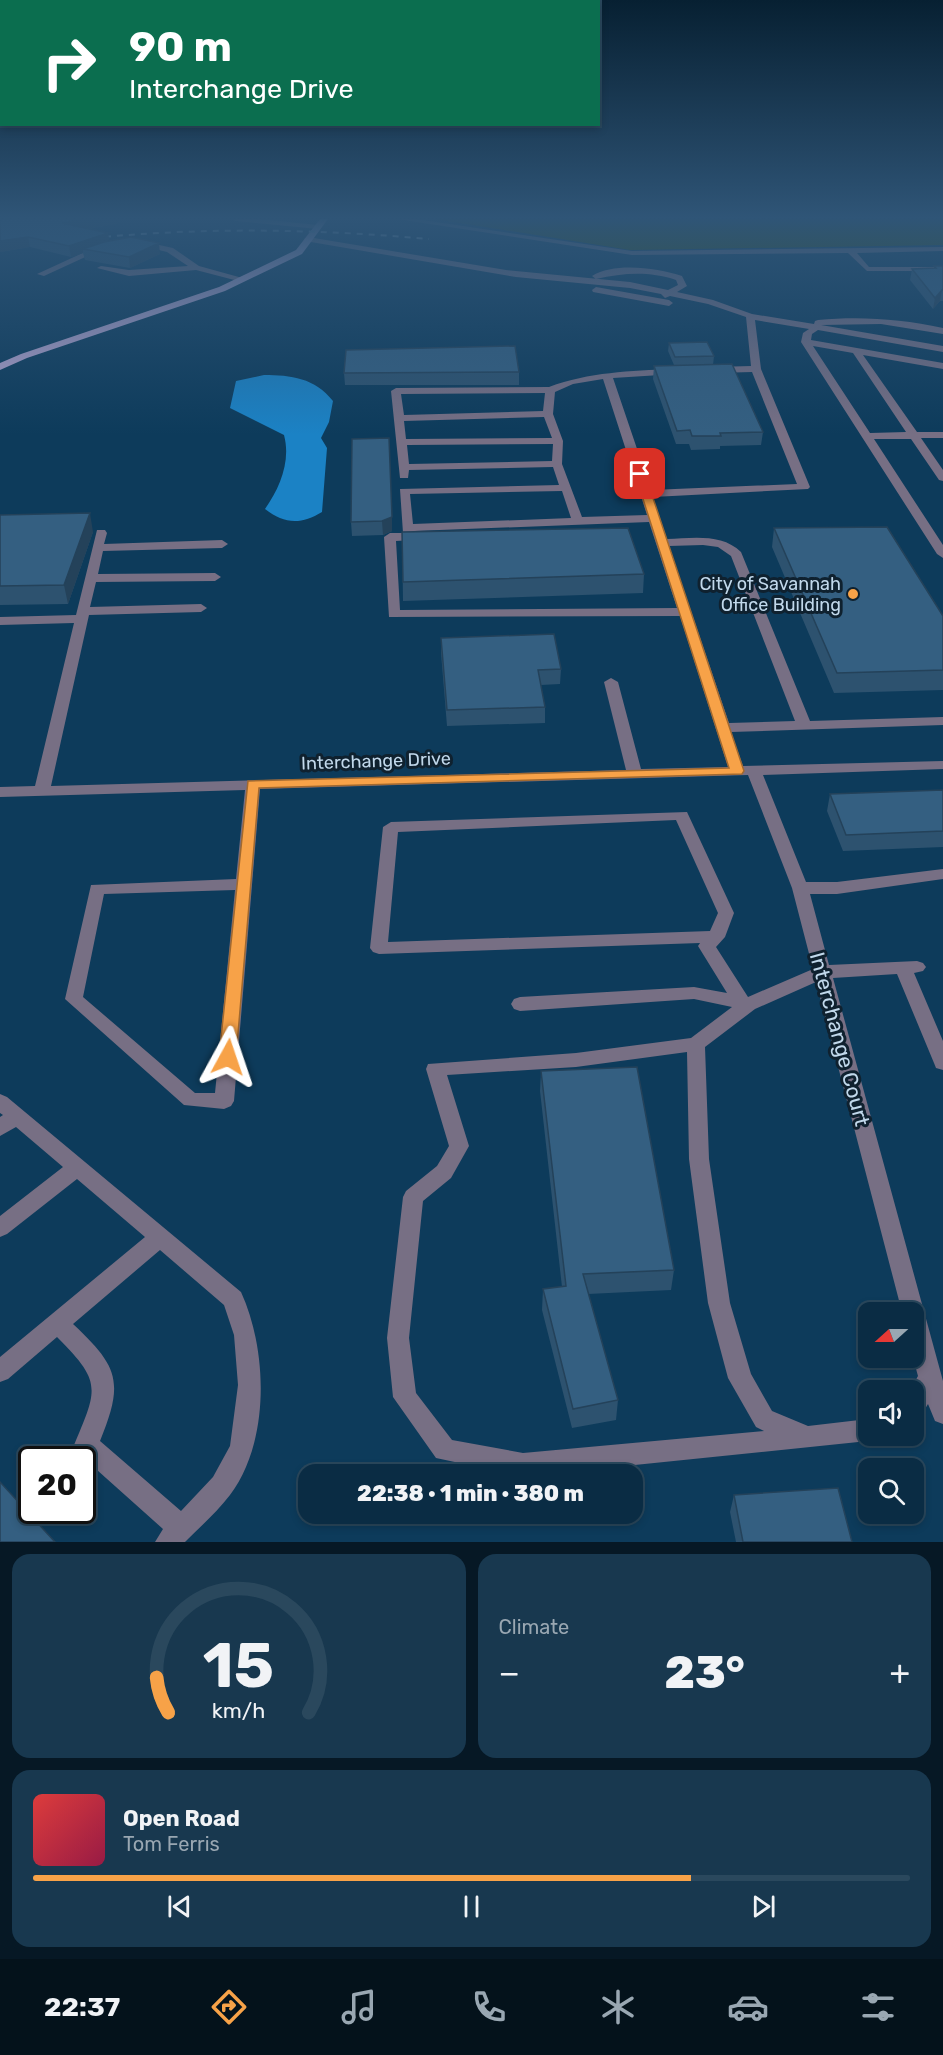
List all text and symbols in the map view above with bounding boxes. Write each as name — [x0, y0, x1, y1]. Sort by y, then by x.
text: 90 m — [129, 22, 232, 72]
icon: right — [30, 24, 108, 102]
text: Interchange Drive — [129, 73, 354, 105]
pin — [614, 448, 665, 499]
icon: arrive — [623, 457, 656, 490]
place label: City of Savannah Office Building — [699, 573, 841, 616]
marker: City of Savannah Office Building — [846, 587, 860, 601]
street label: Interchange Drive — [301, 747, 451, 775]
street label: Interchange Court — [805, 949, 875, 1129]
position arrow — [196, 1025, 260, 1089]
north arrow — [858, 1302, 924, 1368]
map controls — [858, 1302, 924, 1524]
button: sound — [858, 1380, 924, 1446]
speed limit sign: 20 — [18, 1446, 96, 1524]
button: search — [858, 1458, 924, 1524]
text: 22:38 · 1 min · 380 m — [357, 1480, 584, 1507]
text: Climate — [499, 1615, 569, 1639]
text: 15 — [203, 1629, 274, 1703]
text: 23° — [665, 1646, 745, 1699]
text: − — [499, 1653, 520, 1692]
text: + — [889, 1653, 910, 1692]
text: km/h — [212, 1698, 266, 1723]
text: Open Road — [123, 1805, 240, 1832]
text: Tom Ferris — [123, 1832, 220, 1856]
icon: previous — [163, 1890, 196, 1923]
icon: pause — [455, 1890, 488, 1923]
icon: next — [747, 1890, 780, 1923]
icon: directions — [208, 1986, 250, 2028]
icon: music — [338, 1986, 380, 2028]
icon: phone — [468, 1986, 510, 2028]
icon: climate — [597, 1986, 639, 2028]
icon: car — [727, 1986, 769, 2028]
icon: filters — [857, 1986, 899, 2028]
text: 22:37 — [44, 1991, 120, 2023]

